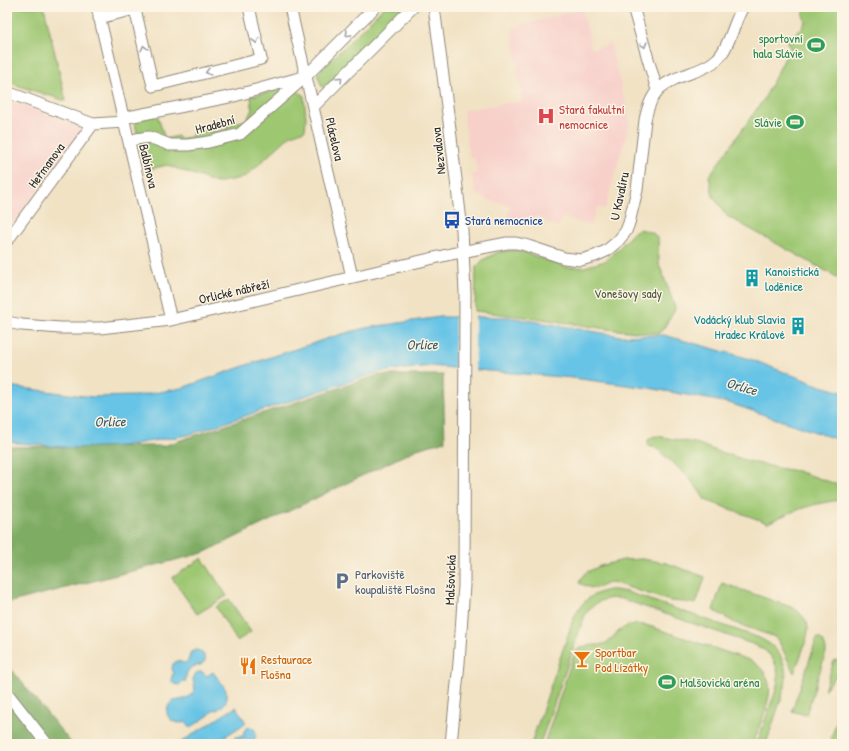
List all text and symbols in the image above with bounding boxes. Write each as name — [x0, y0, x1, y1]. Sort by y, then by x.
place label: sportovní hala Slávie — [753, 29, 803, 62]
one-way arrow — [345, 30, 353, 37]
sports icon: sportovní hala Slávie — [806, 35, 826, 55]
one-way arrow — [252, 37, 260, 44]
one-way arrow — [639, 41, 648, 48]
one-way arrow — [141, 44, 149, 51]
one-way arrow — [204, 67, 211, 76]
one-way arrow — [335, 77, 343, 84]
place label: Stará fakultní nemocnice — [559, 100, 625, 133]
hospital icon: Stará fakultní nemocnice — [536, 106, 556, 126]
street label: Hradební — [193, 110, 237, 138]
sports icon: Slávie — [785, 112, 805, 132]
place label: Slávie — [754, 113, 782, 131]
street label: Plácelova — [321, 116, 349, 162]
street label: Nezvalova — [427, 127, 449, 175]
street label: Heřmanova — [24, 139, 68, 191]
street label: Balbínova — [135, 142, 163, 190]
street label: U Kavalíru — [605, 170, 633, 222]
bus stop icon: Stará nemocnice — [442, 210, 462, 230]
place label: Stará nemocnice — [465, 211, 543, 229]
place label: Kanoistická loděnice — [765, 262, 819, 295]
building icon: Kanoistická loděnice — [742, 268, 762, 288]
street label: Orlické nábřeží — [197, 274, 271, 308]
park label: Vonešovy sady — [594, 284, 663, 302]
place label: Vodácký klub Slavia Hradec Králové — [693, 310, 785, 343]
building icon: Vodácký klub Slavia Hradec Králové — [788, 316, 808, 336]
water label: Orlice — [406, 334, 439, 354]
water label: Orlice — [724, 373, 761, 400]
water label: Orlice — [94, 411, 127, 431]
street label: Malšovická — [440, 555, 460, 605]
place label: Parkoviště koupaliště Flošna — [355, 565, 435, 598]
parking icon: Parkoviště koupaliště Flošna — [332, 571, 352, 591]
place label: Sportbar Pod Lízátky — [595, 643, 649, 676]
bar icon: Sportbar Pod Lízátky — [572, 649, 592, 669]
place label: Restaurace Flošna — [260, 650, 312, 683]
restaurant icon: Restaurace Flošna — [238, 656, 258, 676]
sports icon: Malšovická aréna — [657, 672, 677, 692]
place label: Malšovická aréna — [680, 673, 759, 691]

